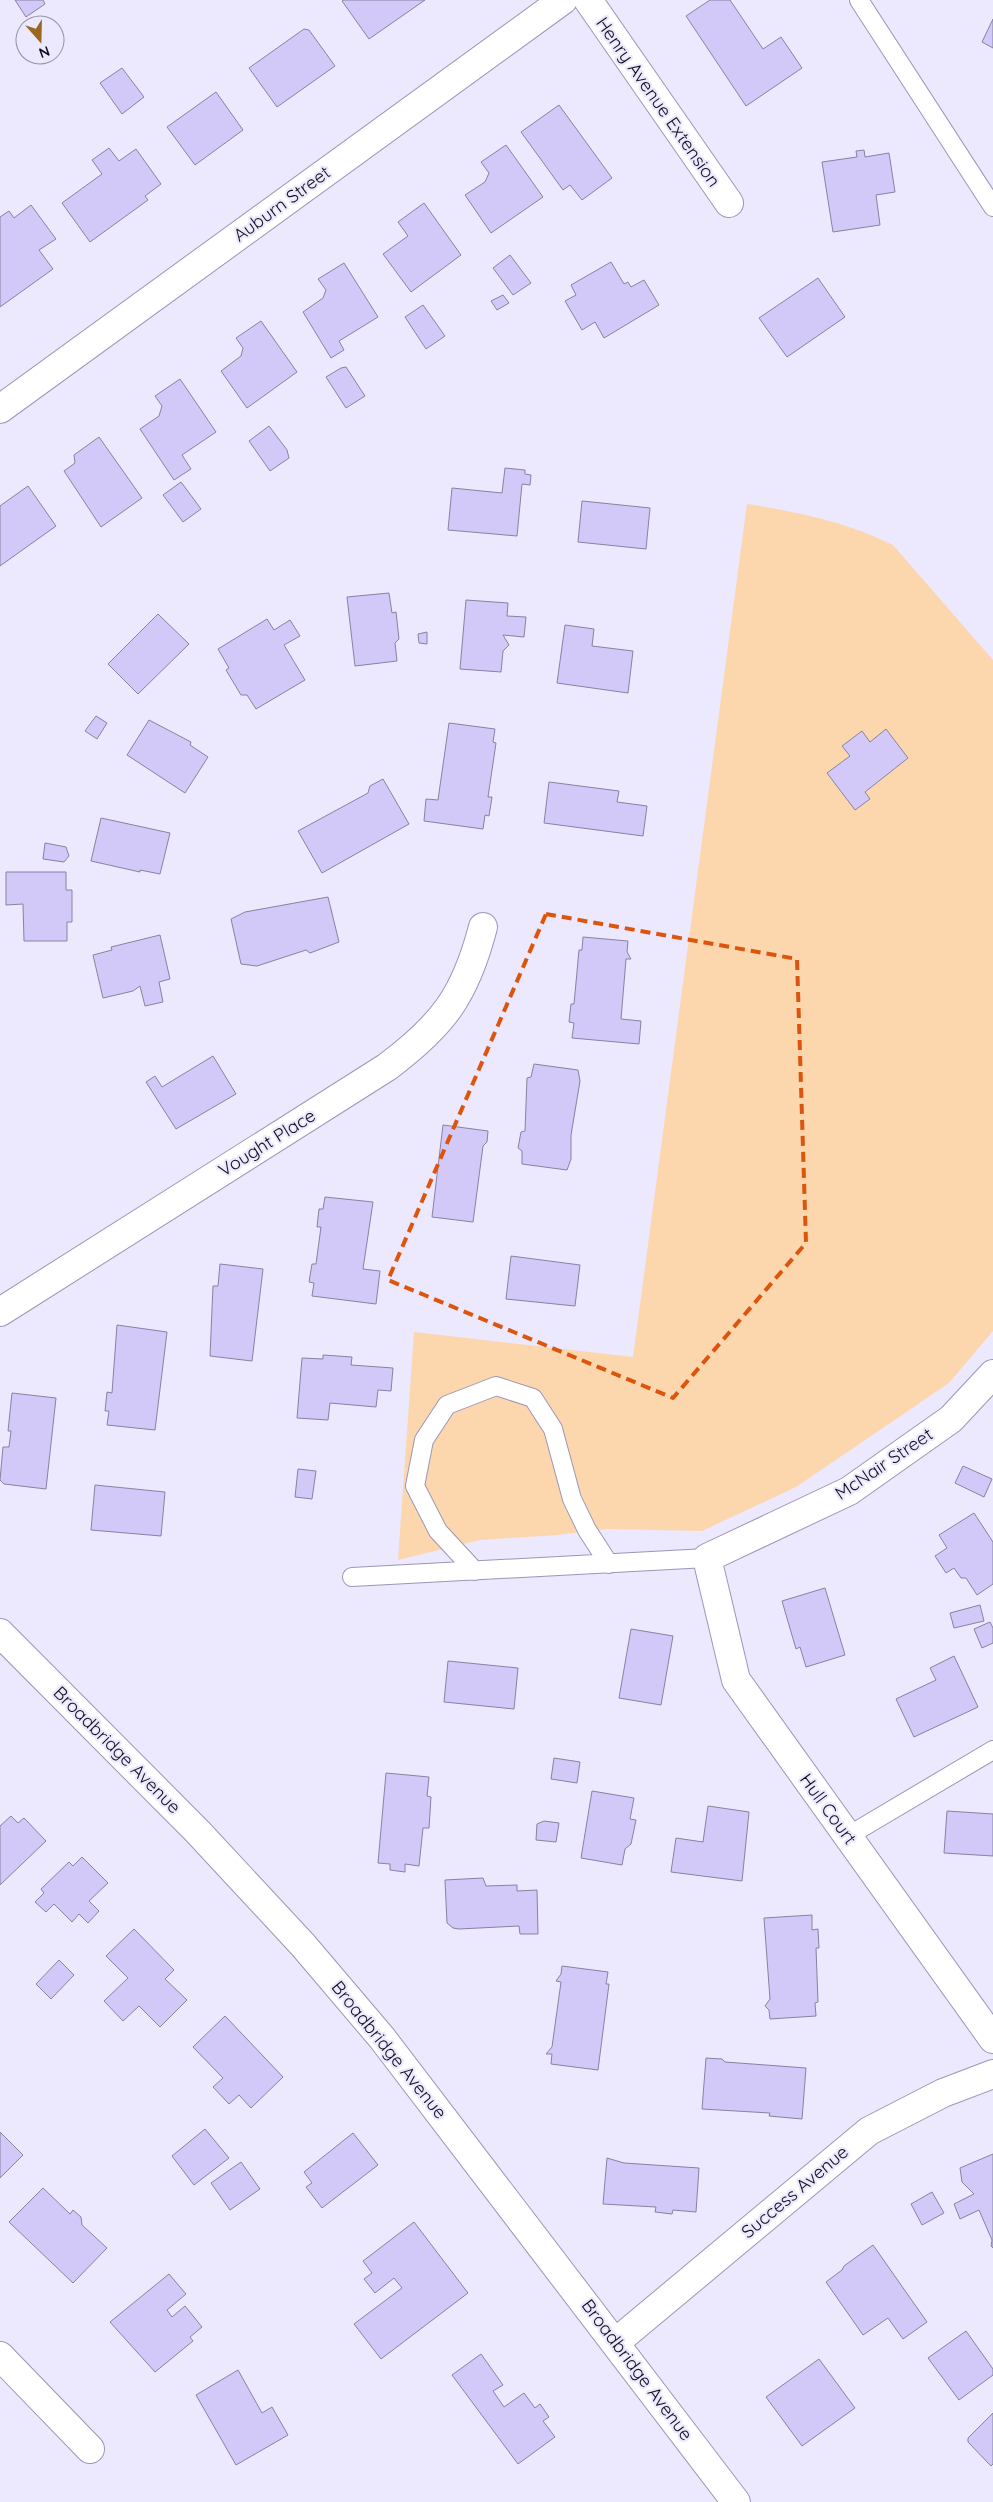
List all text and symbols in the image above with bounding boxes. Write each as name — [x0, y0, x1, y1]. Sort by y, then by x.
street label: Henry Avenue Extension — [591, 12, 726, 191]
north arrow — [15, 15, 65, 65]
text: N — [37, 42, 52, 62]
street label: Auburn Street — [229, 161, 335, 246]
street label: Vought Place — [214, 1104, 320, 1182]
street label: McNair Street — [830, 1422, 937, 1505]
street label: Broadbridge Avenue — [49, 1681, 186, 1818]
street label: Hull Court — [795, 1769, 862, 1849]
street label: Broadbridge Avenue — [327, 1976, 452, 2123]
street label: Success Avenue — [737, 2140, 853, 2243]
street label: Broadbridge Avenue — [577, 2294, 698, 2445]

